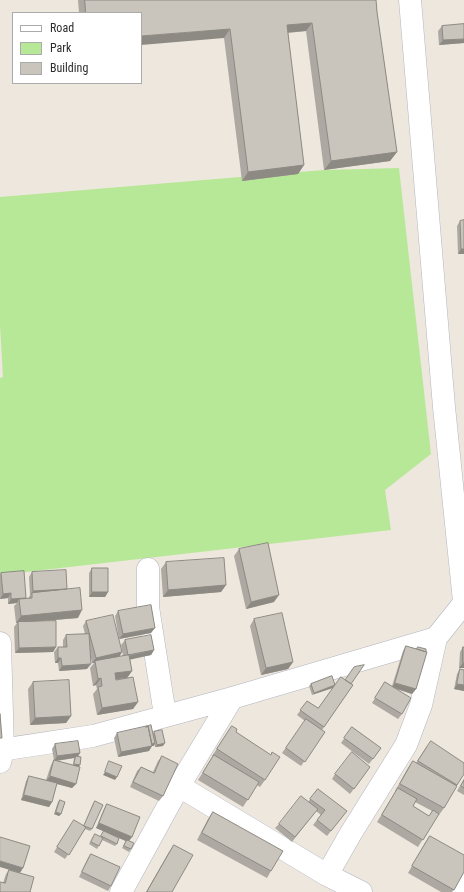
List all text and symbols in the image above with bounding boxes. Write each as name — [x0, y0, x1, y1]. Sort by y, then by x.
legend — [12, 12, 142, 84]
text: Road — [50, 21, 74, 35]
text: Park — [50, 41, 71, 55]
text: Building — [50, 61, 88, 75]

